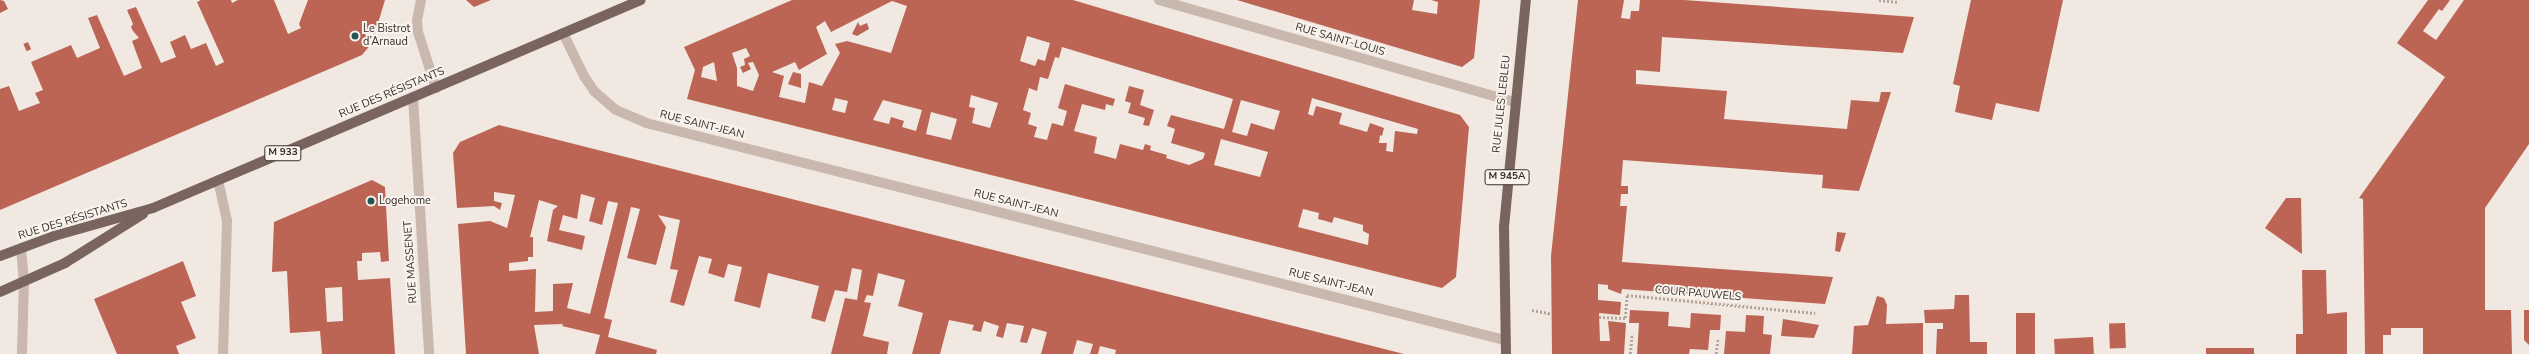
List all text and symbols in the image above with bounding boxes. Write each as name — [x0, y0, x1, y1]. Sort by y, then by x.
street label: RUE SAINT-LOUIS — [1294, 21, 1386, 59]
place label: Le Bistrot d’Arnaud — [363, 23, 410, 49]
marker: Le Bistrot d’Arnaud — [350, 31, 360, 41]
street label: RUE JULES LEBLEU — [1490, 54, 1514, 154]
street label: RUE DES RÉSISTANTS — [337, 65, 447, 121]
street label: RUE SAINT-JEAN — [658, 108, 746, 142]
road number: M 933 — [264, 145, 302, 161]
road number: M 945A — [1484, 169, 1530, 185]
street label: RUE SAINT-JEAN — [972, 187, 1060, 221]
place label: Logehome — [379, 194, 431, 208]
marker: Logehome — [366, 196, 376, 206]
street label: RUE DES RÉSISTANTS — [17, 197, 129, 243]
street label: RUE MASSENET — [402, 220, 420, 304]
street label: RUE SAINT-JEAN — [1287, 266, 1375, 300]
street label: COUR PAUWELS — [1654, 284, 1742, 304]

